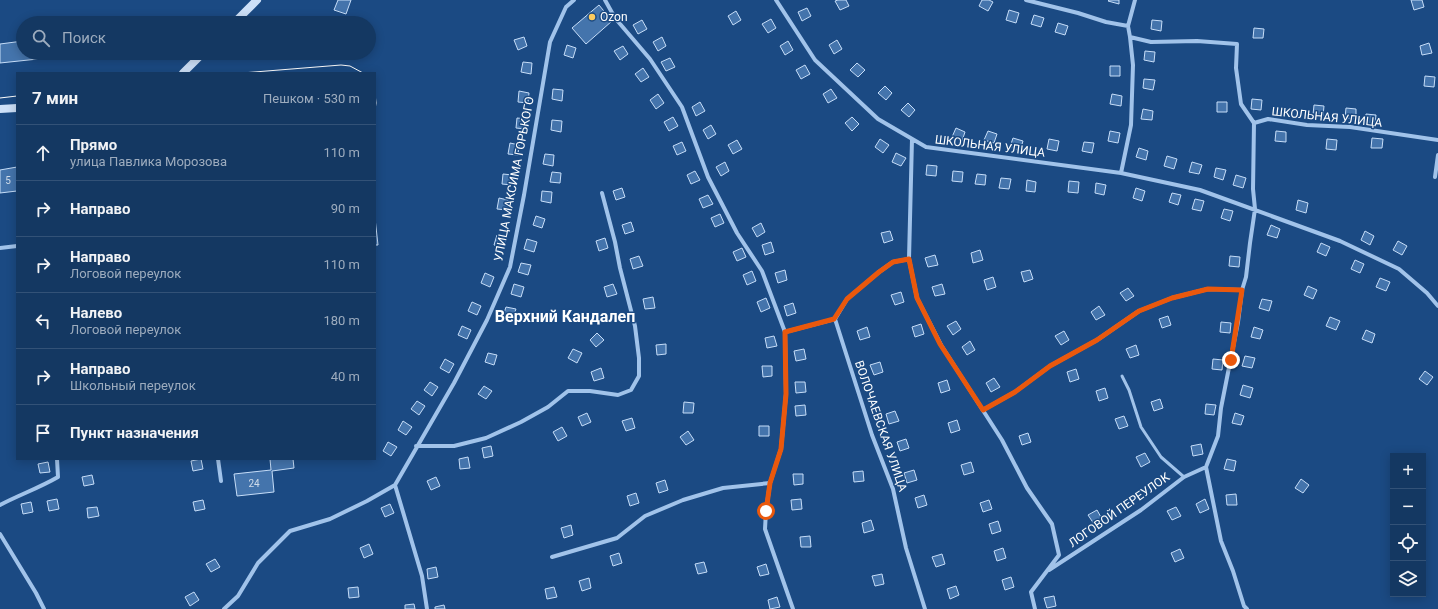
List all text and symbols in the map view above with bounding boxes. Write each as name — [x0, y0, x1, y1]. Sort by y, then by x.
place label: Ozon — [600, 10, 628, 24]
marker: Ozon — [587, 12, 597, 22]
search box — [16, 16, 376, 60]
icon: search — [30, 27, 52, 49]
text: Поиск — [62, 29, 106, 47]
text: 7 мин — [32, 88, 78, 108]
text: Пешком · 530 m — [263, 91, 360, 106]
street label: УЛИЦА МАКСИМА ГОРЬКОГО — [491, 95, 537, 263]
street label: ШКОЛЬНАЯ УЛИЦА — [1271, 104, 1383, 130]
street label: ШКОЛЬНАЯ УЛИЦА — [934, 132, 1046, 160]
text: Прямо — [70, 136, 117, 154]
icon: ahead — [32, 142, 54, 164]
text: 110 m — [323, 145, 360, 160]
text: улица Павлика Морозова — [70, 154, 227, 169]
house number: 5 — [5, 175, 11, 186]
icon: right — [32, 198, 54, 220]
text: Направо — [70, 200, 131, 218]
text: 90 m — [331, 201, 360, 216]
text: Направо — [70, 248, 131, 266]
icon: right — [32, 254, 54, 276]
text: 110 m — [323, 257, 360, 272]
text: Логовой переулок — [70, 266, 181, 281]
text: Налево — [70, 304, 122, 322]
district label: Верхний Кандалеп — [495, 307, 635, 326]
icon: left — [32, 310, 54, 332]
text: 180 m — [323, 313, 360, 328]
text: Логовой переулок — [70, 322, 181, 337]
route end — [1222, 351, 1240, 369]
street label: ВОЛОЧАЕВСКАЯ УЛИЦА — [852, 359, 910, 494]
text: Направо — [70, 360, 131, 378]
icon: right — [32, 366, 54, 388]
text: 40 m — [331, 369, 360, 384]
text: Школьный переулок — [70, 378, 196, 393]
icon: arrive — [32, 422, 54, 444]
text: Пункт назначения — [70, 424, 199, 442]
map controls — [1390, 453, 1426, 597]
button: + — [1390, 453, 1426, 489]
street label: ЛОГОВОЙ ПЕРЕУЛОК — [1065, 469, 1172, 550]
house number: 24 — [248, 478, 260, 489]
button: − — [1390, 489, 1426, 525]
route start — [757, 502, 775, 520]
button: locate — [1390, 525, 1426, 561]
button: layers — [1390, 561, 1426, 597]

